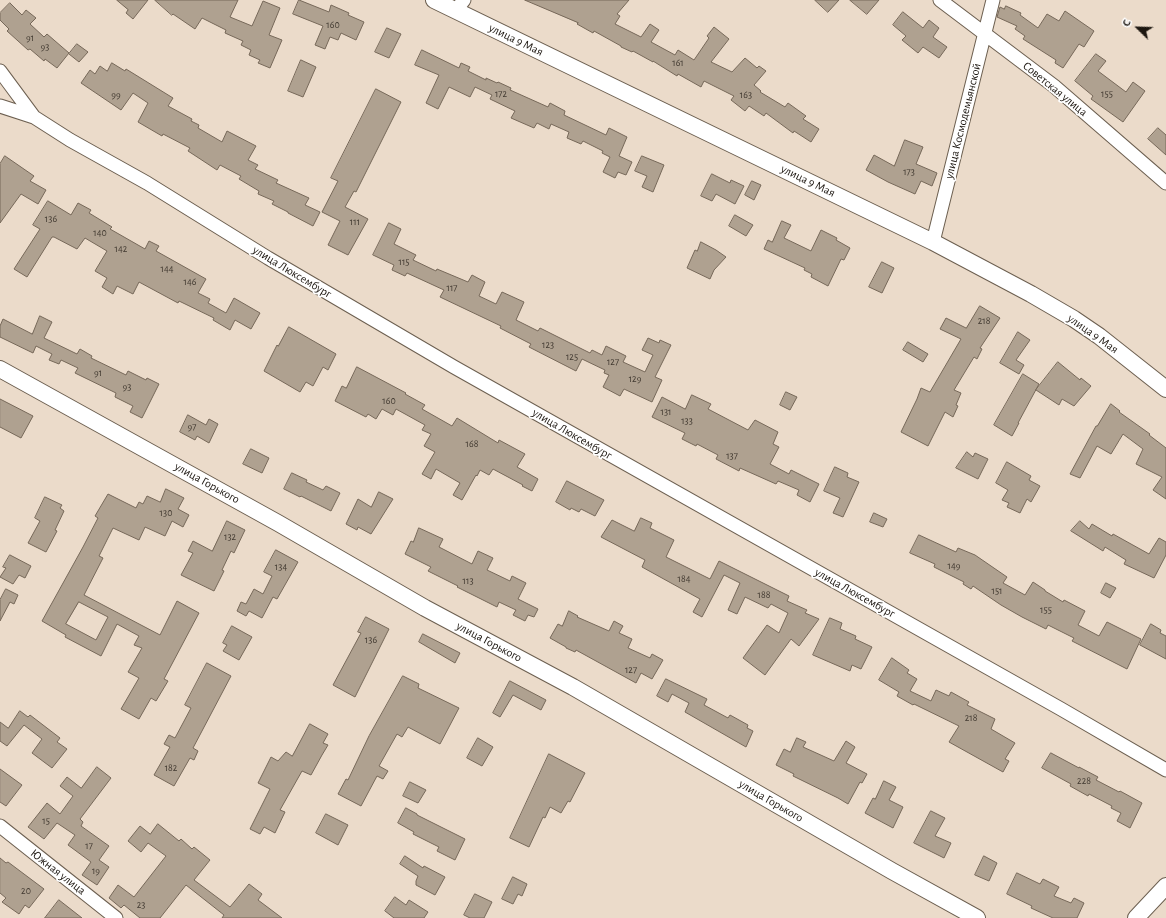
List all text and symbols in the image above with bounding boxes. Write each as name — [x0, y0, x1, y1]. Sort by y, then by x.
north arrow — [1118, 8, 1158, 48]
text: С — [1120, 18, 1133, 28]
house number: 160 — [326, 19, 340, 31]
street label: улица 9 Мая — [486, 21, 546, 59]
house number: 91 — [26, 32, 34, 44]
house number: 93 — [41, 41, 49, 53]
house number: 161 — [672, 57, 684, 69]
street label: Советская улица — [1020, 59, 1090, 119]
street label: улица Космодемьянской — [942, 62, 984, 180]
house number: 172 — [495, 88, 507, 100]
house number: 155 — [1101, 88, 1113, 100]
house number: 99 — [111, 89, 121, 101]
house number: 163 — [740, 89, 752, 101]
street label: улица 9 Мая — [778, 162, 838, 200]
house number: 173 — [903, 166, 915, 178]
house number: 136 — [45, 213, 57, 225]
house number: 111 — [350, 216, 360, 228]
house number: 140 — [93, 227, 107, 239]
house number: 142 — [115, 243, 127, 255]
street label: улица Люксембург — [250, 243, 334, 301]
house number: 115 — [398, 256, 410, 268]
house number: 144 — [160, 263, 174, 275]
house number: 146 — [184, 276, 196, 288]
house number: 117 — [446, 282, 458, 294]
street label: улица 9 Мая — [1065, 311, 1121, 357]
house number: 218 — [978, 315, 990, 327]
house number: 123 — [542, 339, 554, 351]
house number: 125 — [566, 351, 578, 363]
house number: 127 — [607, 356, 619, 368]
house number: 91 — [94, 367, 102, 379]
house number: 129 — [629, 373, 641, 385]
house number: 93 — [123, 381, 131, 393]
house number: 160 — [382, 395, 396, 407]
street label: улица Люксембург — [530, 405, 614, 463]
house number: 131 — [661, 406, 671, 418]
house number: 133 — [681, 415, 693, 427]
house number: 97 — [188, 421, 196, 433]
house number: 168 — [466, 438, 478, 450]
house number: 137 — [726, 450, 738, 462]
street label: улица Горького — [172, 459, 242, 507]
house number: 130 — [160, 507, 172, 519]
house number: 132 — [224, 531, 236, 543]
house number: 149 — [948, 560, 960, 572]
house number: 134 — [275, 561, 287, 573]
street label: улица Люксембург — [812, 565, 898, 621]
house number: 184 — [678, 573, 690, 585]
house number: 113 — [463, 575, 473, 587]
house number: 151 — [991, 585, 1003, 597]
house number: 188 — [758, 589, 770, 601]
house number: 155 — [1040, 604, 1052, 616]
street label: улица Горького — [454, 619, 524, 665]
house number: 136 — [365, 634, 377, 646]
house number: 127 — [625, 664, 637, 676]
house number: 218 — [965, 712, 977, 724]
house number: 182 — [165, 762, 177, 774]
house number: 228 — [1077, 775, 1091, 787]
street label: улица Горького — [736, 777, 806, 825]
house number: 15 — [42, 815, 50, 827]
house number: 17 — [85, 840, 93, 852]
street label: Южная улица — [27, 846, 89, 898]
house number: 19 — [92, 865, 100, 877]
house number: 20 — [21, 885, 31, 897]
house number: 23 — [137, 899, 145, 911]

